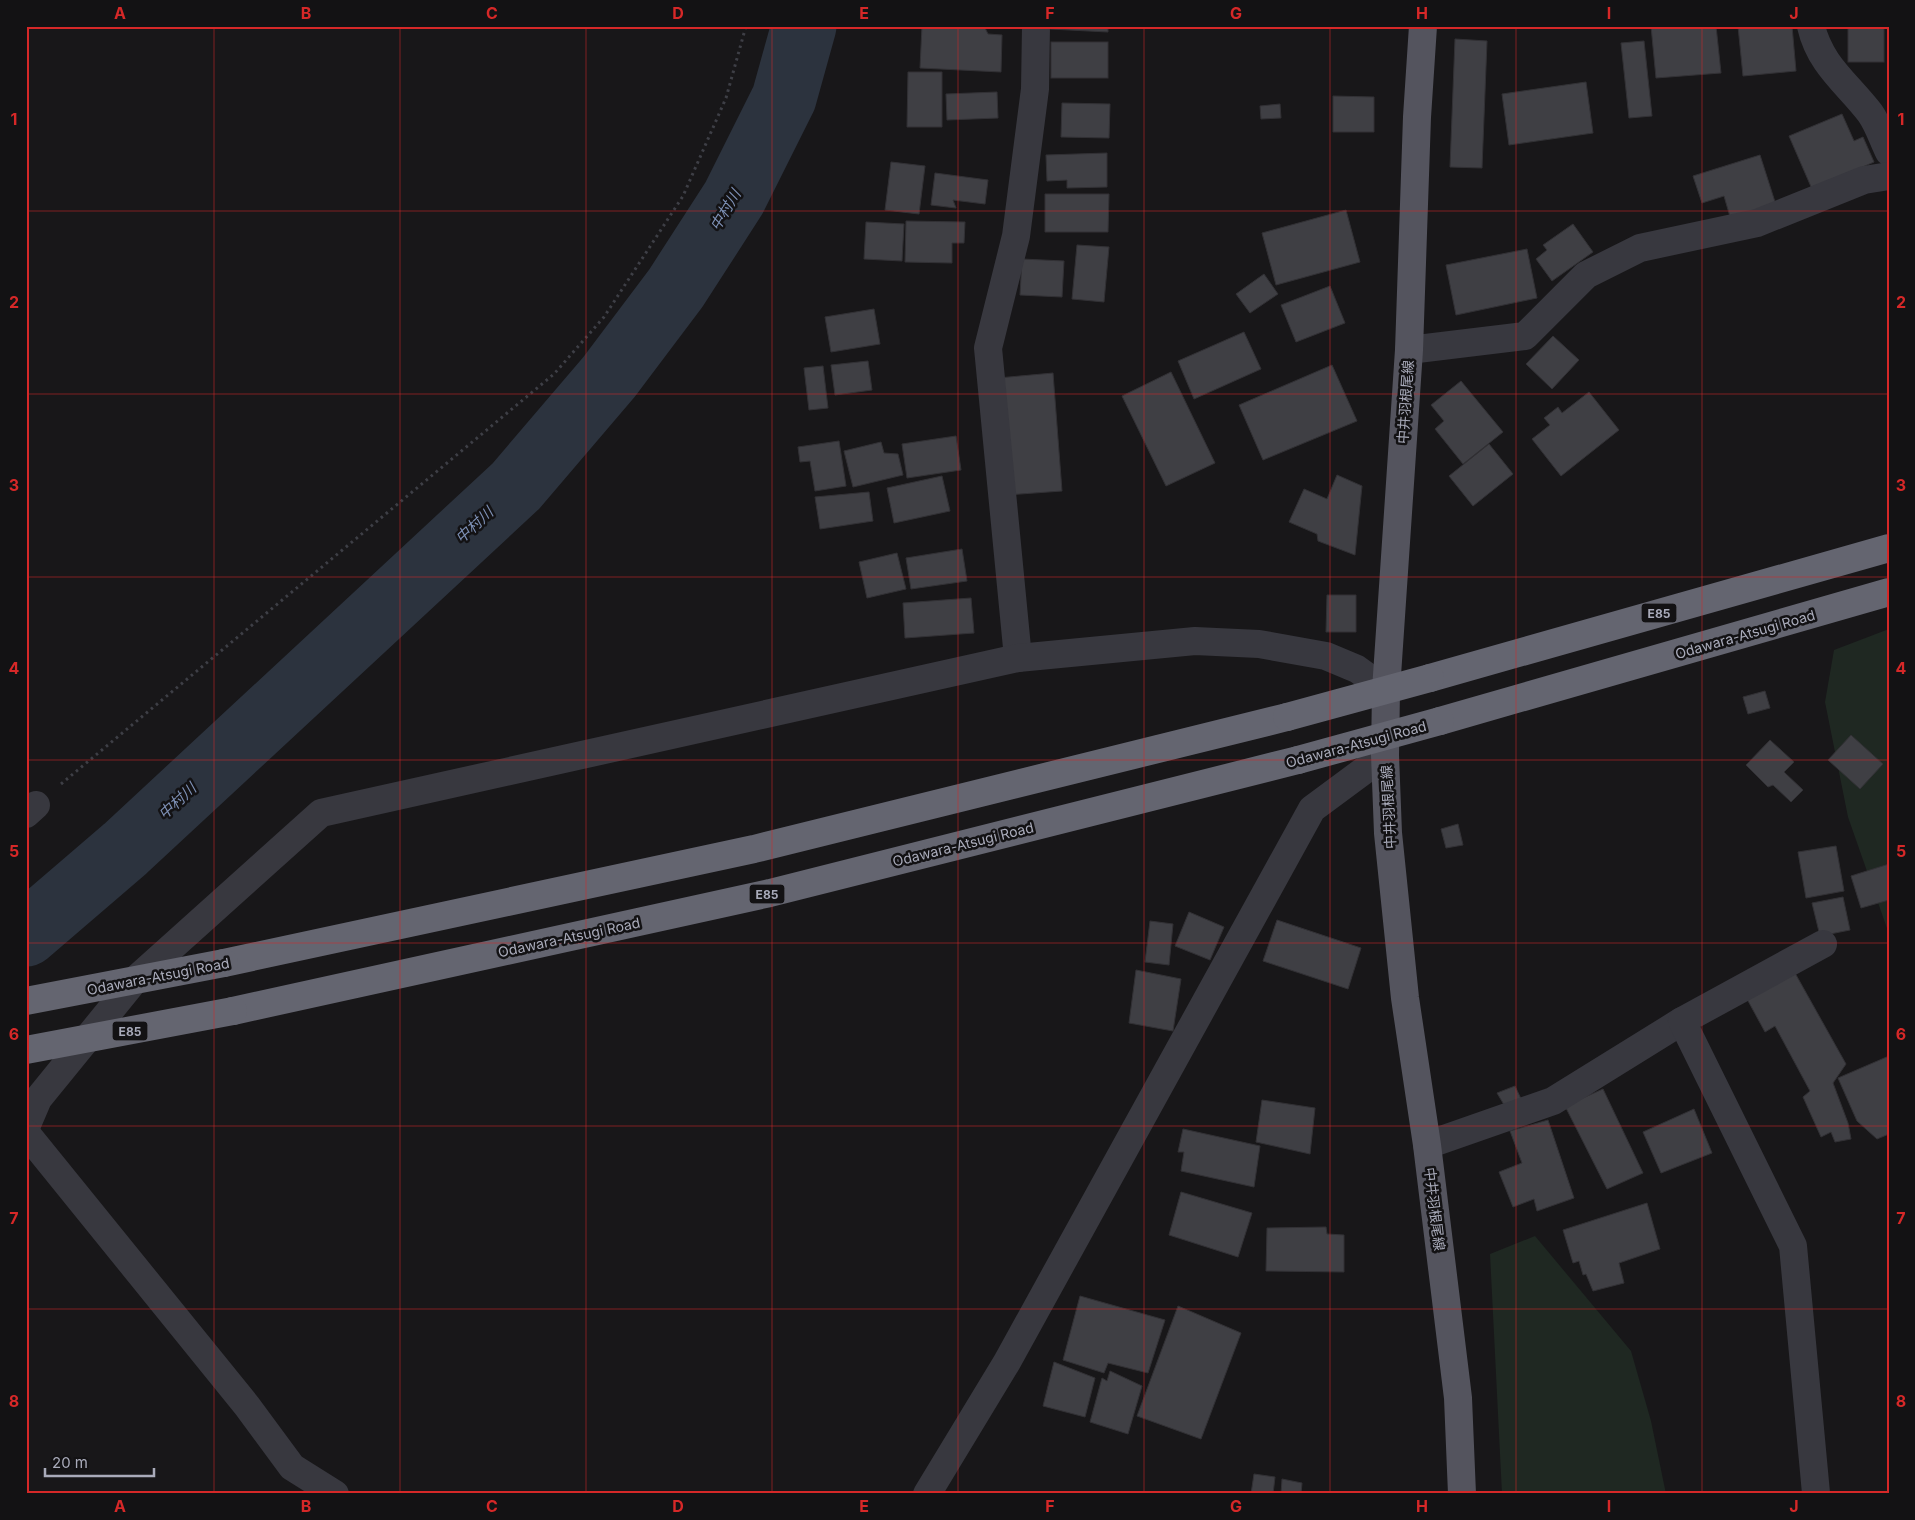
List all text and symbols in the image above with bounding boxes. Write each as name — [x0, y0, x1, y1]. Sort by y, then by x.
text: A — [114, 3, 126, 23]
text: B — [301, 3, 311, 23]
text: C — [486, 3, 498, 23]
text: D — [672, 3, 684, 23]
text: E — [859, 3, 869, 23]
text: F — [1045, 3, 1055, 23]
text: G — [1230, 3, 1242, 23]
text: H — [1416, 3, 1428, 23]
text: I — [1607, 3, 1611, 23]
text: J — [1789, 3, 1799, 23]
text: 1 — [11, 109, 17, 129]
text: 1 — [1898, 109, 1904, 129]
water label: 中村川 — [705, 184, 746, 234]
text: 2 — [9, 292, 19, 312]
text: 2 — [1896, 292, 1906, 312]
street label: 中井羽根尾線 — [1394, 360, 1416, 444]
text: 3 — [9, 475, 19, 495]
text: 3 — [1896, 475, 1906, 495]
water label: 中村川 — [451, 501, 498, 547]
road number: E85 — [1642, 604, 1676, 622]
street label: Odawara-Atsugi Road — [1673, 606, 1817, 662]
text: 4 — [9, 658, 20, 678]
text: 4 — [1896, 658, 1907, 678]
street label: Odawara-Atsugi Road — [1284, 717, 1428, 771]
street label: 中井羽根尾線 — [1377, 765, 1399, 849]
water label: 中村川 — [154, 777, 201, 823]
street label: Odawara-Atsugi Road — [891, 818, 1035, 870]
text: 5 — [9, 841, 19, 861]
text: 5 — [1896, 841, 1906, 861]
road number: E85 — [750, 884, 784, 904]
street label: Odawara-Atsugi Road — [496, 914, 642, 960]
street label: Odawara-Atsugi Road — [85, 954, 231, 998]
road number: E85 — [112, 1021, 148, 1040]
text: 6 — [9, 1024, 19, 1044]
text: 6 — [1896, 1024, 1906, 1044]
street label: 中井羽根尾線 — [1421, 1166, 1449, 1252]
text: 7 — [9, 1208, 19, 1228]
text: 7 — [1896, 1208, 1906, 1228]
text: 8 — [9, 1391, 19, 1411]
text: 8 — [1896, 1391, 1906, 1411]
scale bar — [45, 1445, 154, 1477]
text: 20 m — [52, 1453, 88, 1472]
text: A — [114, 1496, 126, 1516]
text: B — [301, 1496, 311, 1516]
text: C — [486, 1496, 498, 1516]
text: D — [672, 1496, 684, 1516]
text: E — [859, 1496, 869, 1516]
text: F — [1045, 1496, 1055, 1516]
text: G — [1230, 1496, 1242, 1516]
text: H — [1416, 1496, 1428, 1516]
text: I — [1607, 1496, 1611, 1516]
text: J — [1789, 1496, 1799, 1516]

